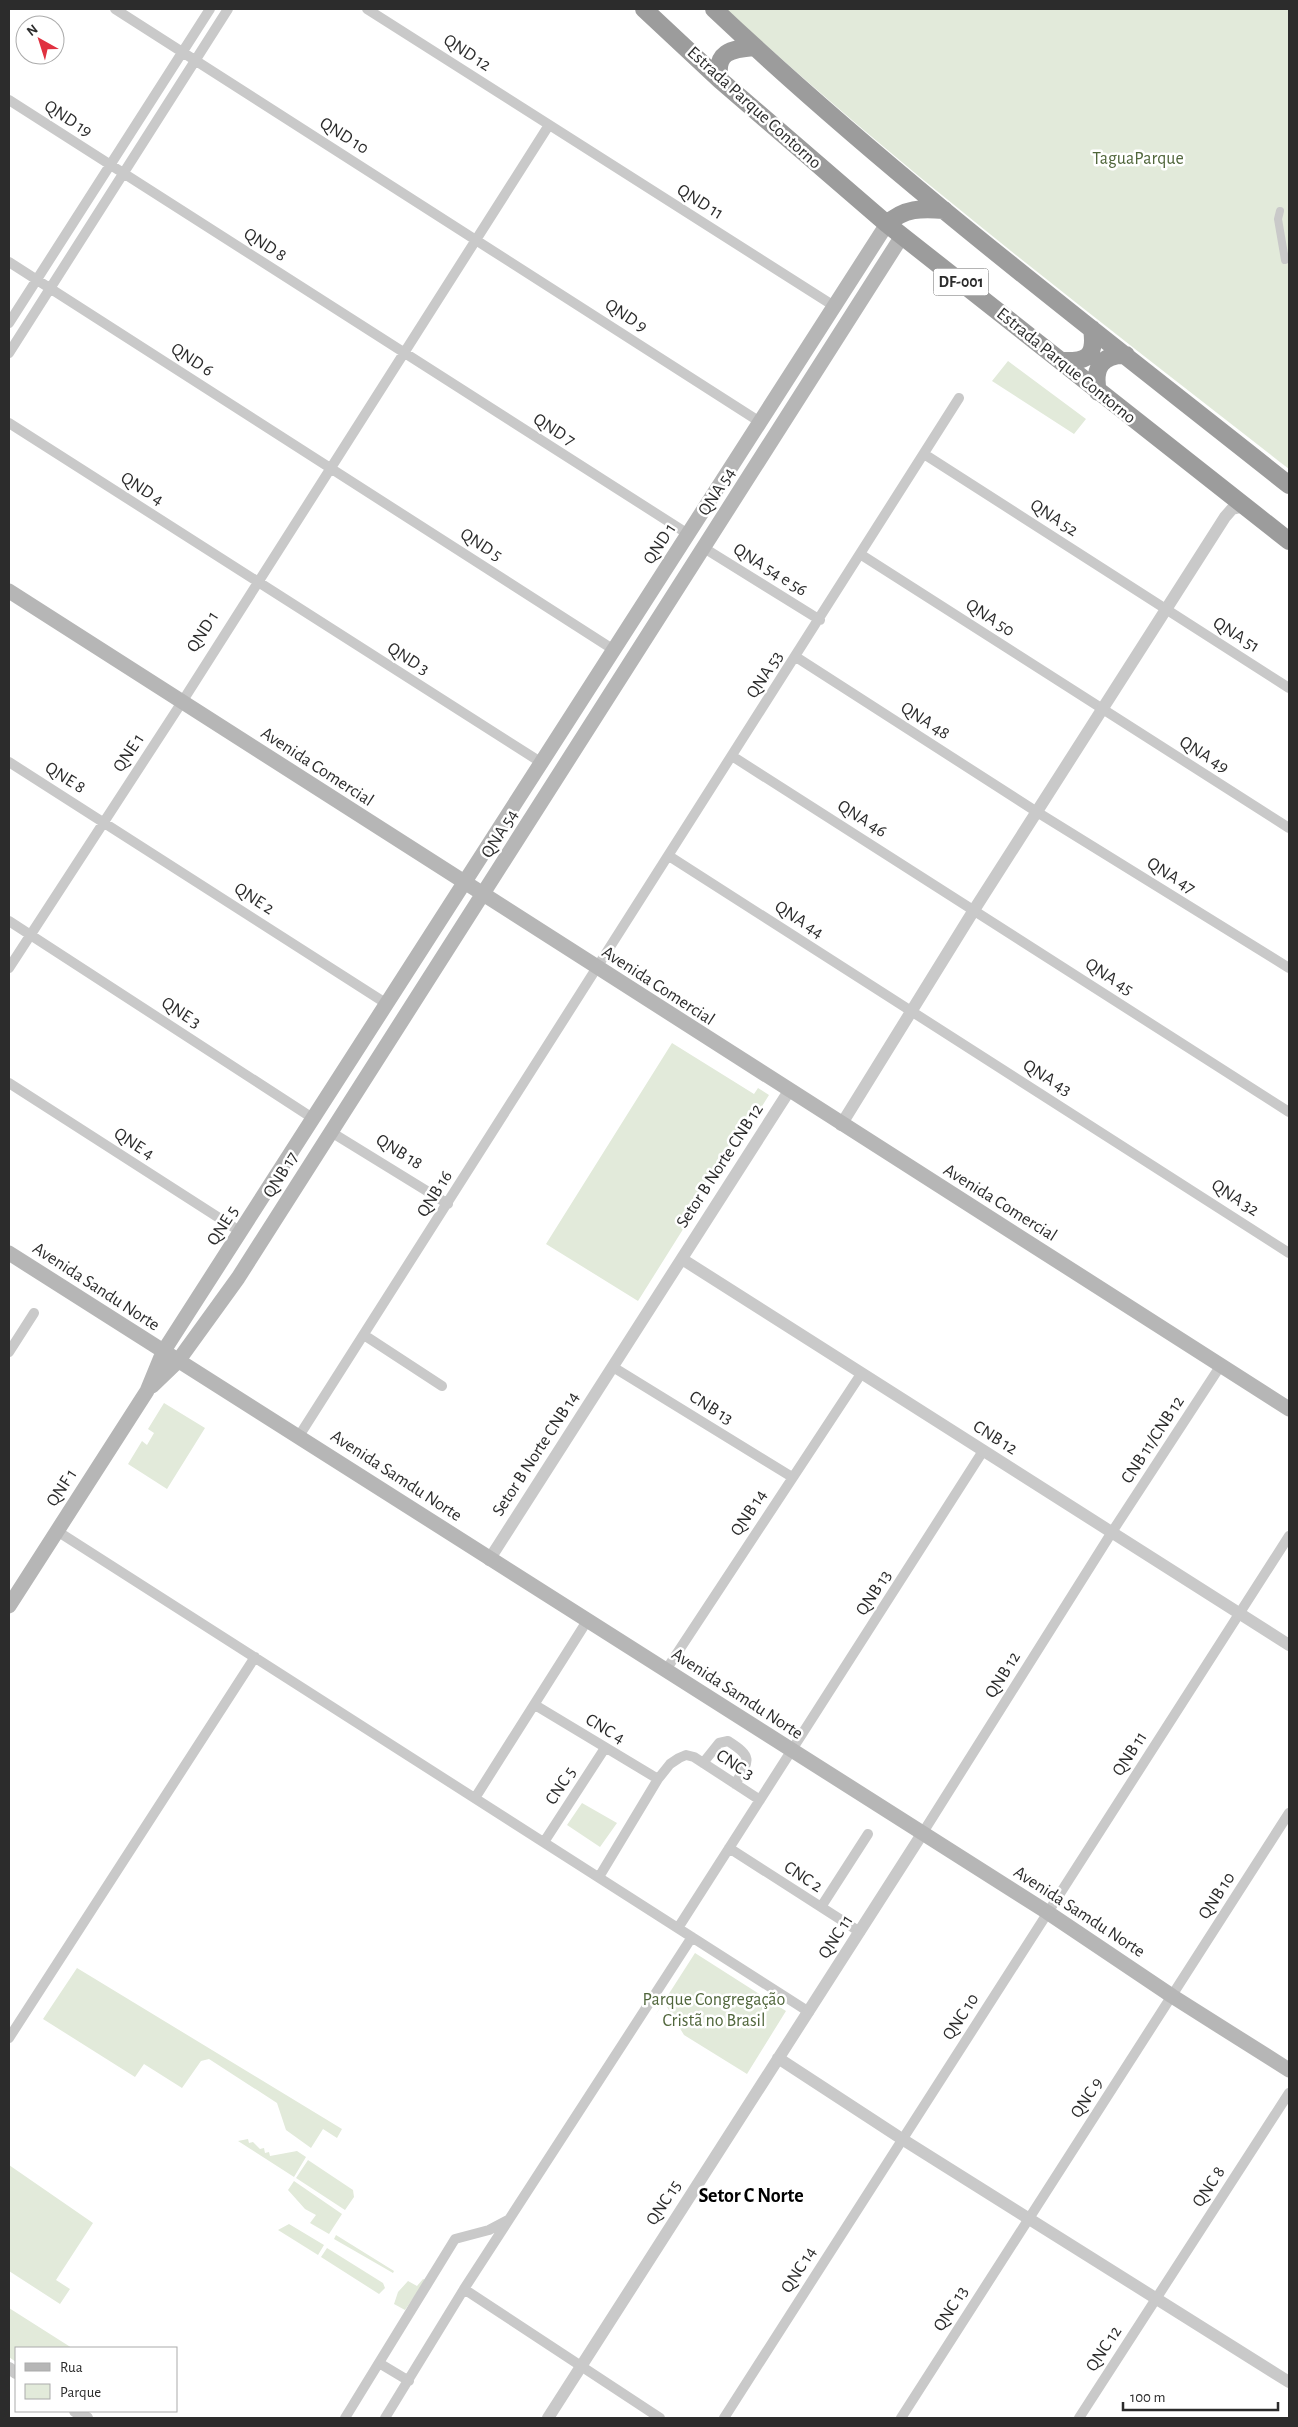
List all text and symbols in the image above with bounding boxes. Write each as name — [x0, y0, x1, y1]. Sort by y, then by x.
north arrow — [15, 15, 65, 65]
text: N — [24, 22, 41, 39]
street label: QND 12 — [440, 31, 494, 75]
street label: Estrada Parque Contorno — [684, 43, 824, 173]
street label: QND 19 — [41, 97, 95, 141]
street label: QND 10 — [316, 114, 372, 158]
park label: TaguaParque — [1092, 150, 1184, 168]
street label: QND 11 — [674, 181, 726, 223]
street label: QND 8 — [240, 225, 290, 265]
road number: DF-001 — [934, 268, 988, 296]
street label: QND 9 — [601, 296, 651, 336]
street label: Estrada Parque Contorno — [993, 305, 1139, 428]
street label: QND 6 — [167, 340, 217, 380]
street label: QND 7 — [530, 410, 578, 450]
street label: QNA 54 — [695, 464, 739, 519]
street label: QND 4 — [117, 469, 167, 510]
street label: QNA 52 — [1027, 496, 1081, 540]
street label: QND 1 — [640, 520, 680, 568]
street label: QND 5 — [457, 525, 505, 565]
street label: QNA 54 e 56 — [730, 540, 810, 600]
street label: QNA 50 — [962, 596, 1018, 640]
street label: QND 1 — [184, 608, 222, 656]
street label: QNA 51 — [1210, 614, 1262, 656]
street label: QND 3 — [384, 639, 432, 679]
street label: QNA 53 — [743, 648, 787, 702]
street label: QNA 48 — [897, 699, 953, 743]
street label: Avenida Comercial — [258, 724, 376, 810]
street label: QNE 1 — [110, 731, 148, 775]
street label: QNA 49 — [1176, 733, 1232, 777]
street label: QNE 8 — [42, 759, 88, 797]
street label: QNA 46 — [834, 797, 890, 841]
street label: QNA 54 — [478, 806, 522, 861]
street label: QNA 47 — [1144, 854, 1198, 898]
street label: QNE 2 — [231, 880, 277, 918]
street label: QNA 44 — [771, 898, 827, 943]
street label: Avenida Comercial — [599, 943, 717, 1029]
street label: QNA 45 — [1082, 955, 1136, 999]
street label: QNE 3 — [158, 994, 204, 1032]
street label: QNA 43 — [1020, 1056, 1074, 1100]
street label: Setor B Norte CNB 12 — [673, 1101, 767, 1231]
street label: QNE 4 — [111, 1124, 158, 1164]
street label: QNB 18 — [373, 1131, 425, 1173]
street label: QNB 17 — [260, 1149, 302, 1201]
street label: Avenida Comercial — [940, 1161, 1060, 1245]
street label: QNB 16 — [414, 1168, 456, 1220]
street label: QNA 32 — [1208, 1176, 1262, 1220]
street label: QNE 5 — [204, 1203, 242, 1249]
street label: Avenida Sandu Norte — [29, 1239, 163, 1335]
street label: Setor B Norte CNB 14 — [489, 1388, 583, 1519]
street label: CNB 13 — [686, 1388, 736, 1428]
street label: CNB 11/CNB 12 — [1118, 1393, 1188, 1487]
street label: CNB 12 — [970, 1417, 1020, 1459]
street label: Avenida Samdu Norte — [327, 1427, 465, 1525]
street label: QNF 1 — [43, 1466, 81, 1510]
street label: QNB 14 — [727, 1486, 771, 1539]
street label: QNB 13 — [853, 1567, 895, 1619]
street label: Avenida Samdu Norte — [668, 1645, 806, 1743]
street label: QNB 12 — [982, 1649, 1024, 1701]
street label: CNC 4 — [582, 1710, 628, 1748]
street label: QNB 11 — [1109, 1729, 1151, 1779]
street label: CNC 3 — [713, 1746, 757, 1784]
street label: CNC 5 — [542, 1764, 580, 1808]
street label: CNC 2 — [781, 1858, 825, 1896]
street label: Avenida Samdu Norte — [1010, 1863, 1148, 1961]
street label: QNB 10 — [1195, 1869, 1239, 1923]
street label: QNC 11 — [815, 1912, 857, 1962]
street label: QNC 10 — [939, 1990, 983, 2044]
park label: Parque Congregação Cristã no Brasil — [643, 1991, 786, 2030]
street label: QNC 9 — [1067, 2075, 1107, 2121]
street label: QNC 8 — [1189, 2163, 1229, 2211]
street label: QNC 15 — [643, 2177, 685, 2229]
district label: Setor C Norte — [698, 2186, 804, 2206]
street label: QNC 14 — [778, 2243, 820, 2296]
street label: QNC 13 — [930, 2283, 972, 2335]
street label: QNC 12 — [1083, 2323, 1125, 2375]
legend — [15, 2347, 178, 2412]
text: Rua — [60, 2360, 83, 2375]
scale bar — [1123, 2380, 1278, 2412]
text: Parque — [60, 2385, 101, 2400]
text: 100 m — [1130, 2390, 1165, 2405]

